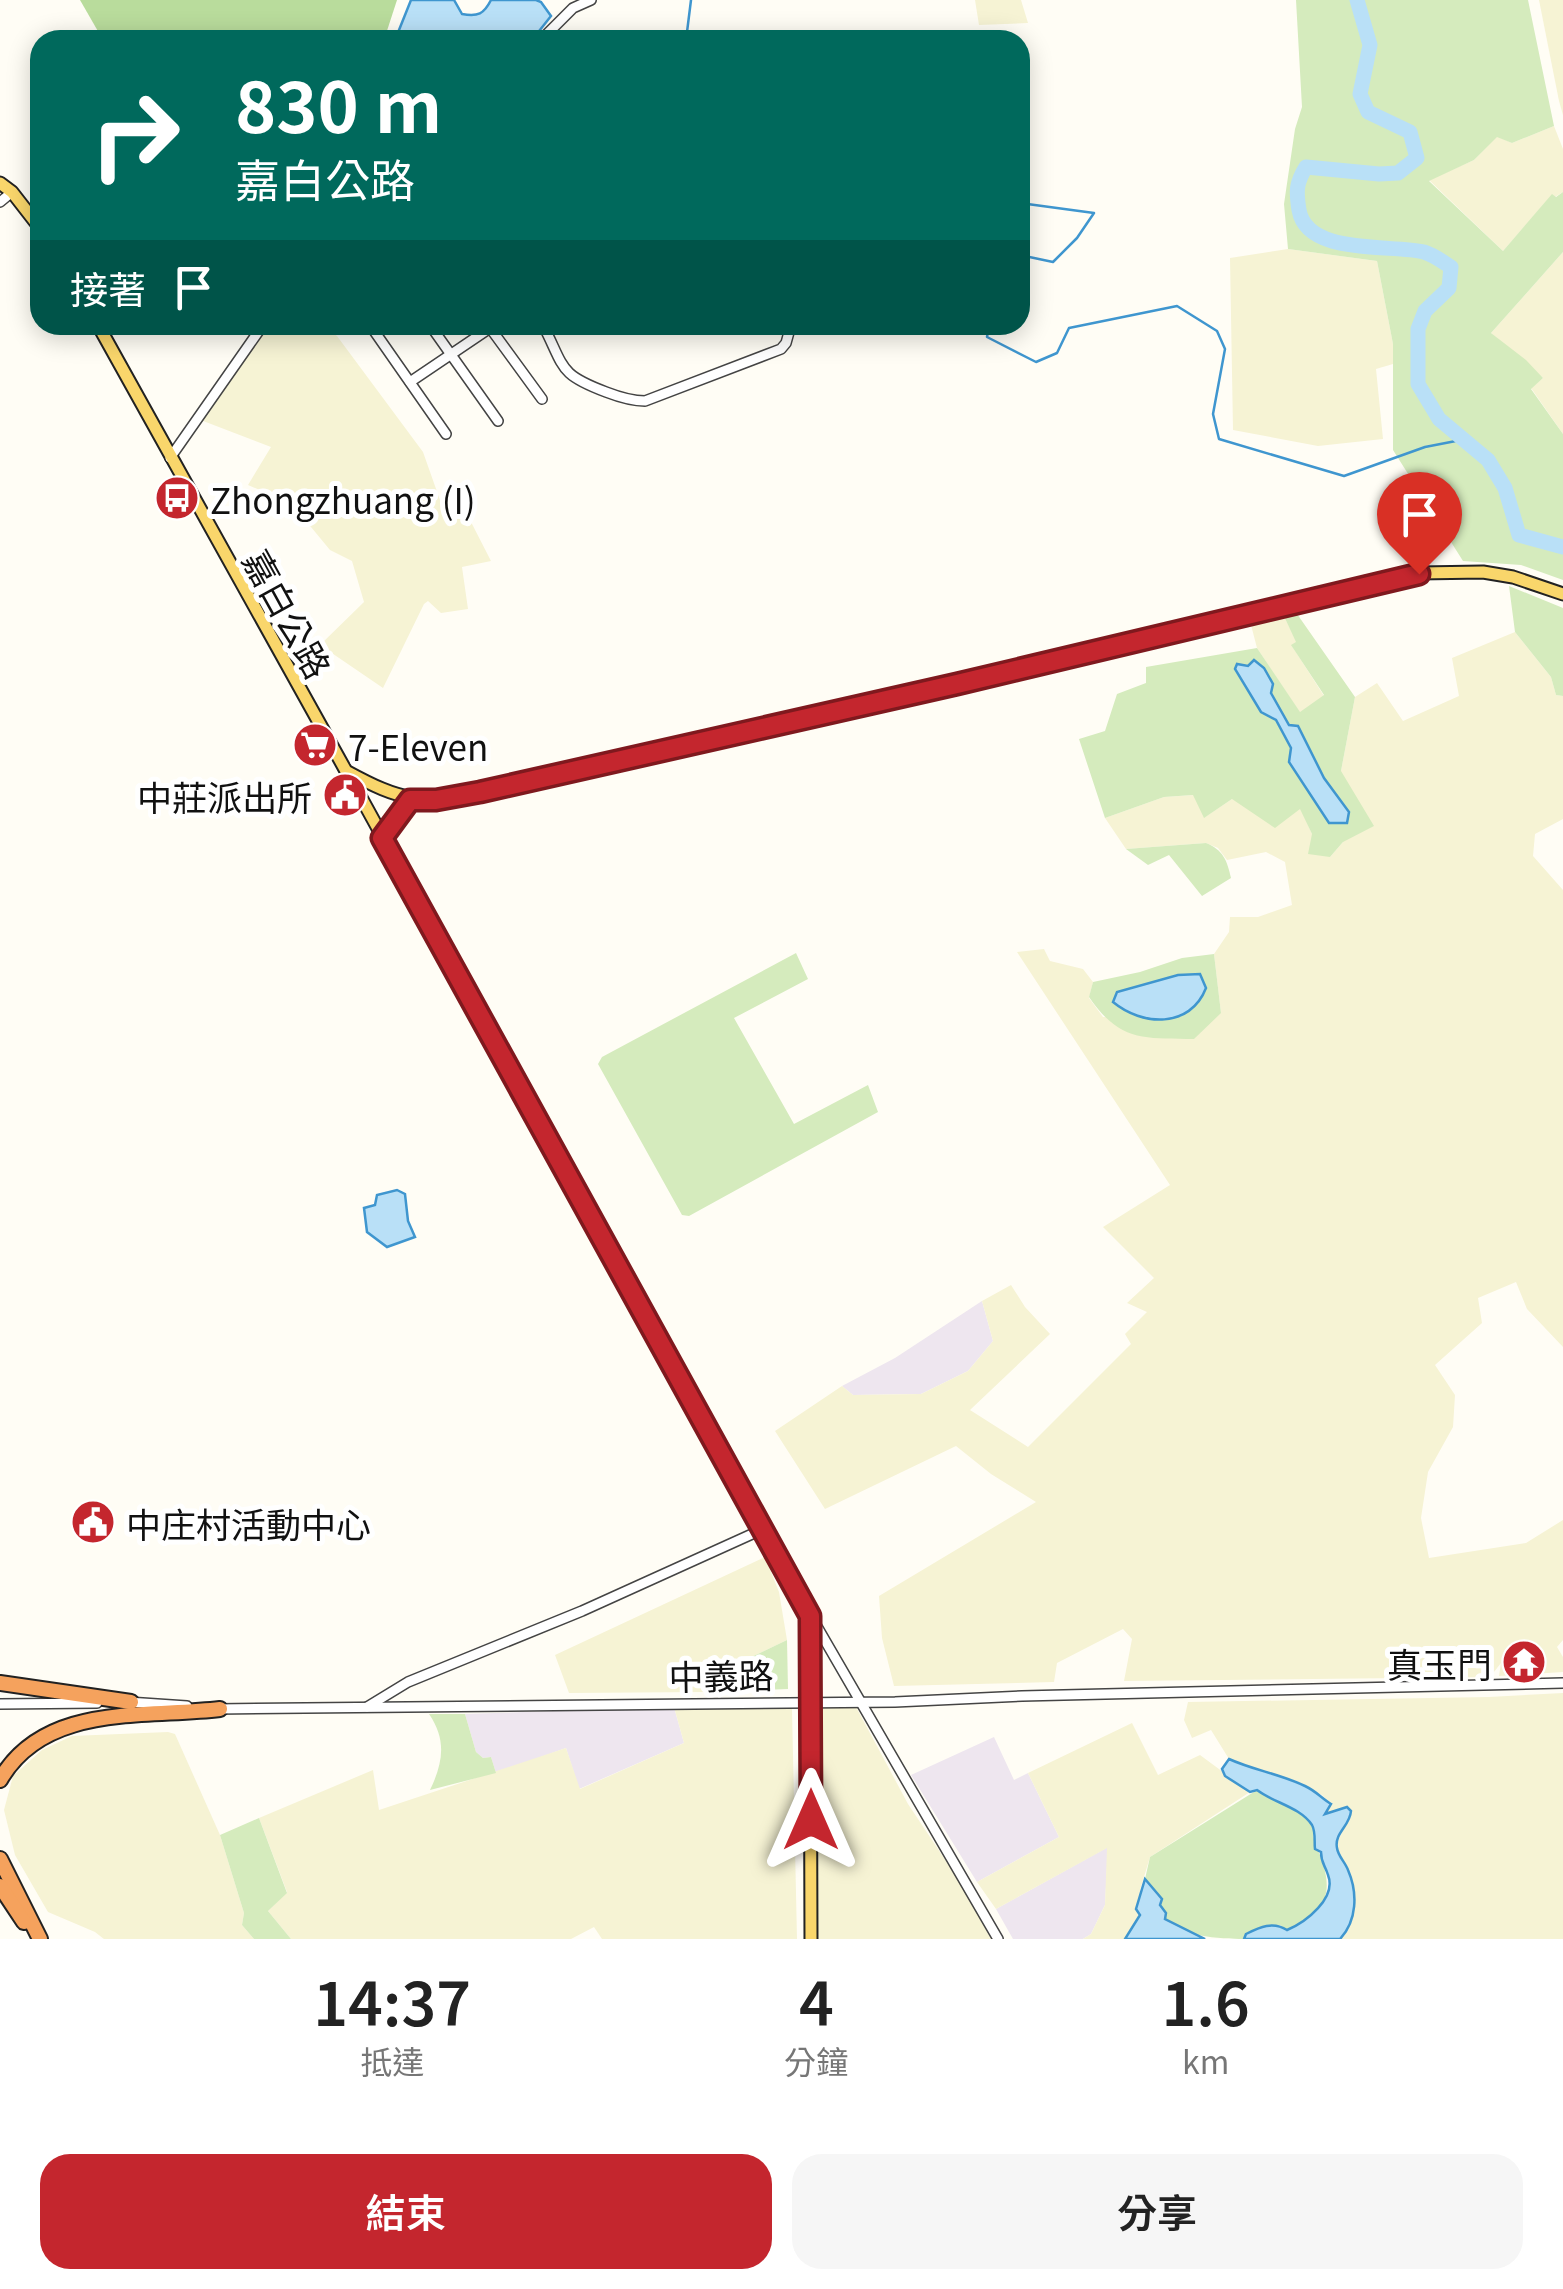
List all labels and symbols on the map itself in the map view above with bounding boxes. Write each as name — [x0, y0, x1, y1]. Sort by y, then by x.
pin — [1377, 472, 1462, 575]
place label: Zhongzhuang (I) — [210, 473, 476, 524]
bus stop icon: Zhongzhuang (I) — [154, 475, 200, 521]
street label: 嘉白公路 — [233, 539, 345, 687]
place label: 7-Eleven — [348, 720, 488, 771]
supermarket icon: 7-Eleven — [292, 722, 338, 768]
place label: 中莊派出所 — [137, 770, 312, 821]
public building icon: 中莊派出所 — [322, 772, 368, 818]
place label: 中庄村活動中心 — [126, 1497, 371, 1548]
public building icon: 中庄村活動中心 — [70, 1499, 116, 1545]
place label: 真玉門 — [1387, 1637, 1492, 1688]
temple icon: 真玉門 — [1501, 1639, 1547, 1685]
street label: 中義路 — [668, 1648, 774, 1700]
position arrow — [759, 1768, 863, 1872]

